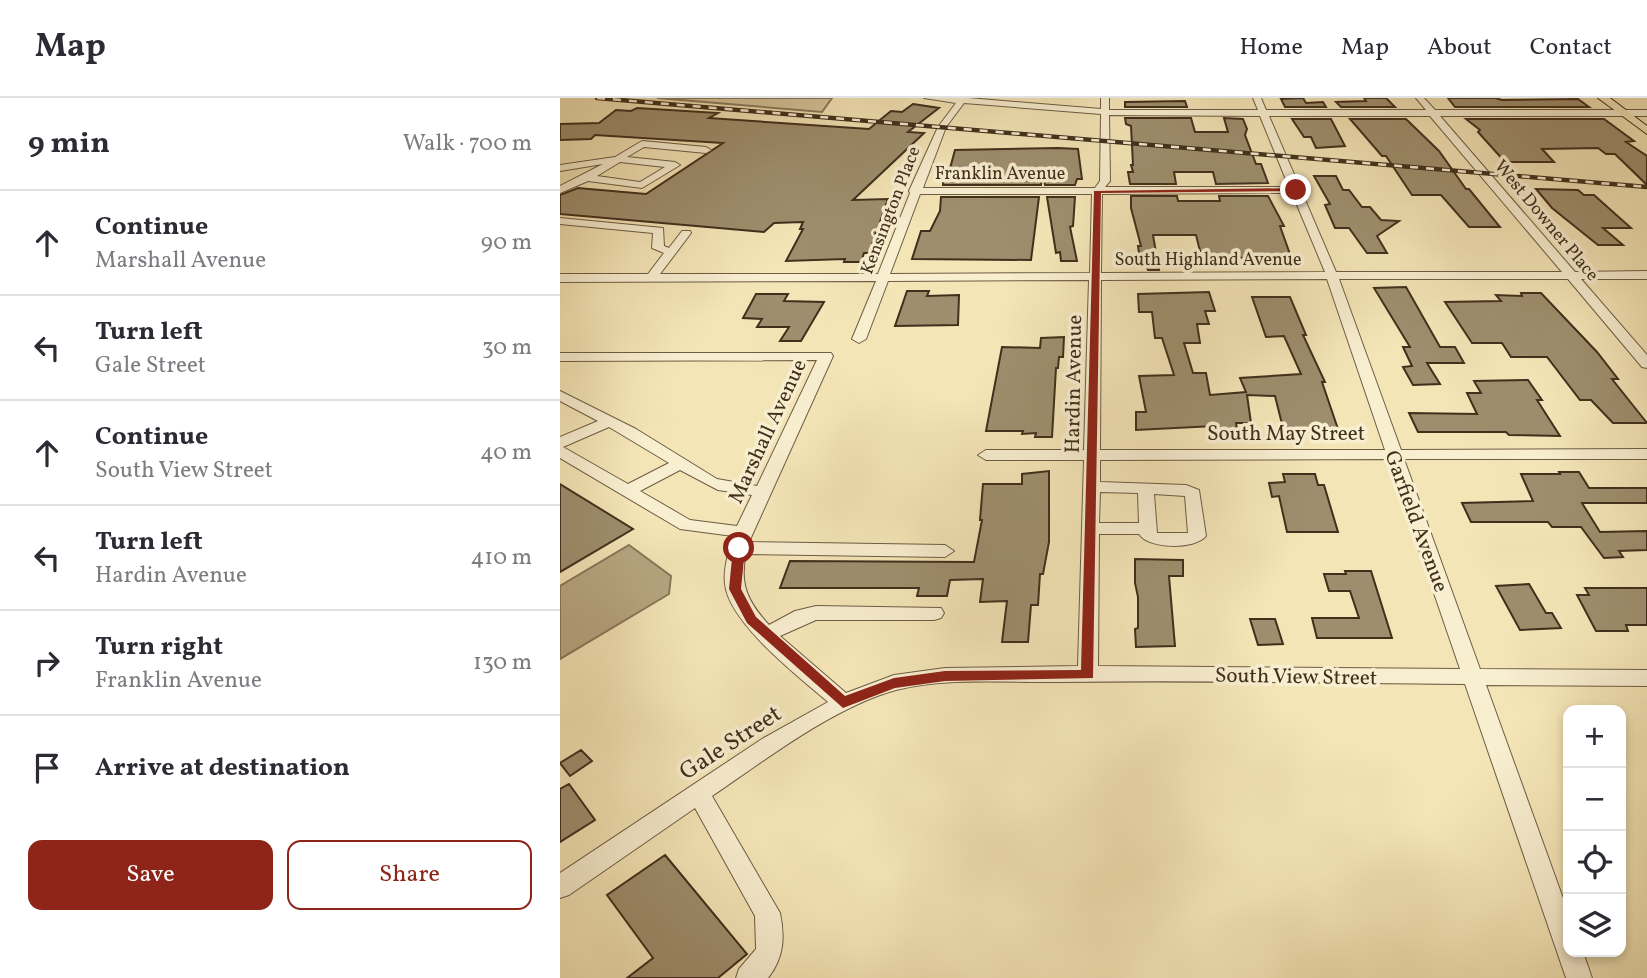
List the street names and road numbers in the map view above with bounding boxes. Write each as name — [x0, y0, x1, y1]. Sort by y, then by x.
street label: Kensington Place — [855, 143, 927, 278]
street label: West Downer Place — [1488, 155, 1604, 287]
street label: Franklin Avenue — [935, 162, 1065, 187]
street label: South Highland Avenue — [1115, 248, 1301, 273]
street label: Hardin Avenue — [1059, 314, 1090, 454]
street label: Marshall Avenue — [722, 355, 815, 509]
street label: South May Street — [1207, 420, 1365, 449]
street label: Garfield Avenue — [1377, 447, 1455, 596]
street label: South View Street — [1215, 662, 1377, 693]
street label: Gale Street — [673, 698, 789, 789]

